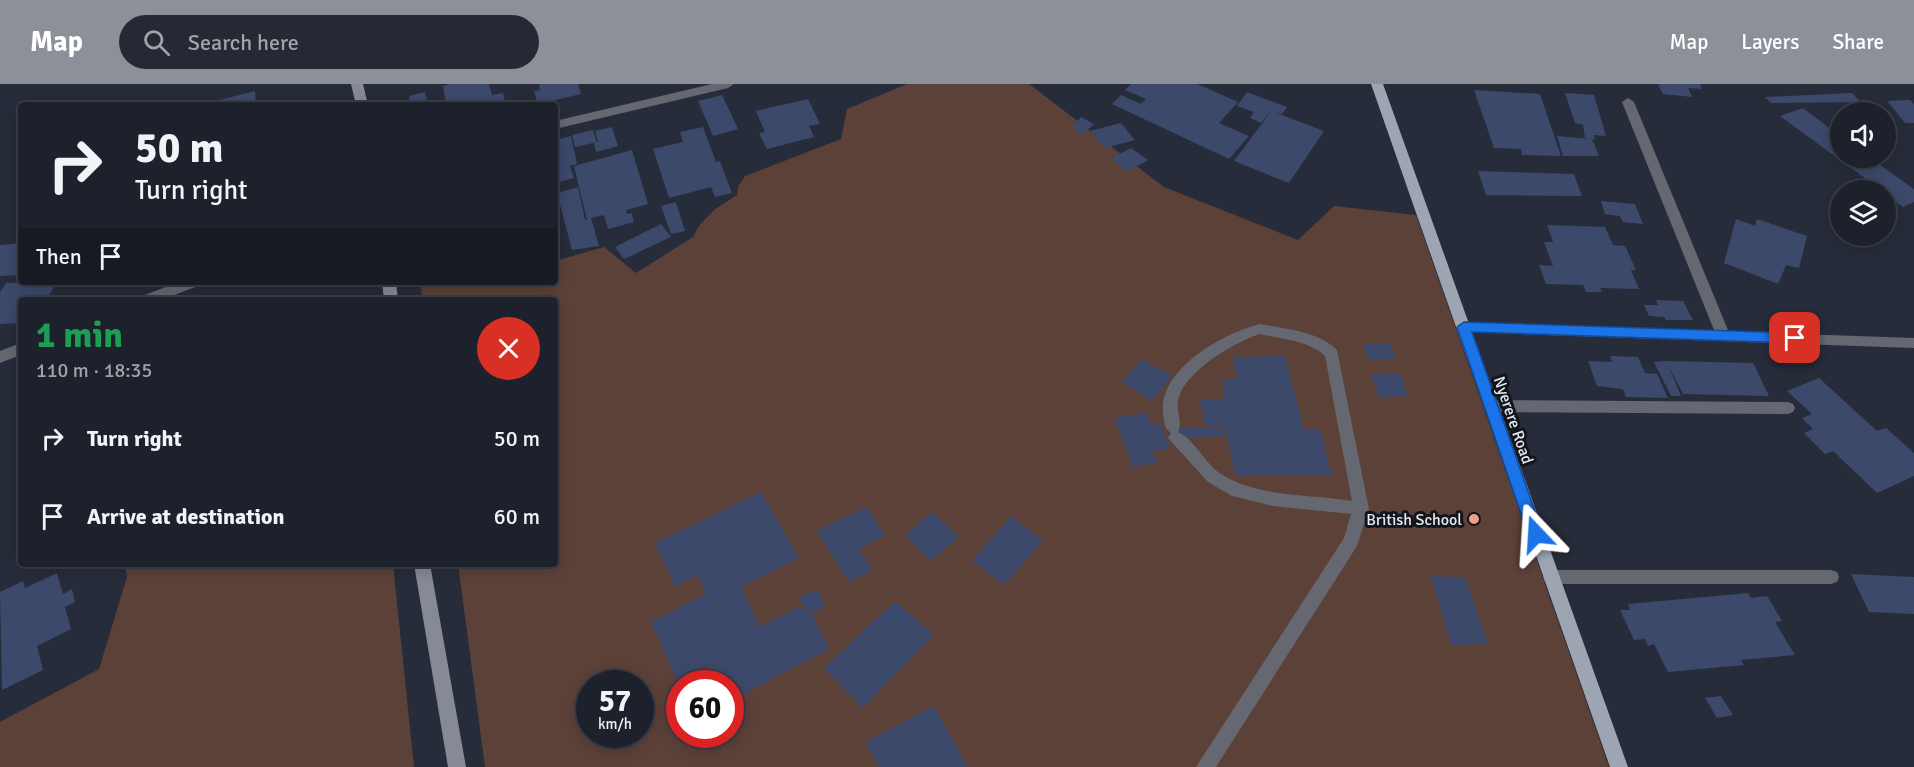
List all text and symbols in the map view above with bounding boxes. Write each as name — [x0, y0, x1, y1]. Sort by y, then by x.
search box — [119, 15, 539, 69]
text: Map — [30, 25, 83, 59]
icon: search — [140, 26, 173, 59]
text: Search here — [188, 29, 299, 56]
text: Map — [1670, 29, 1708, 55]
text: Layers — [1741, 29, 1799, 55]
text: Share — [1832, 29, 1884, 55]
map controls — [1830, 102, 1896, 246]
button: sound — [1830, 102, 1896, 168]
text: 50 m — [135, 123, 224, 174]
icon: right — [36, 126, 114, 204]
text: Turn right — [135, 174, 248, 207]
button: layers — [1830, 180, 1896, 246]
icon: arrive — [94, 240, 127, 273]
text: Then — [36, 243, 82, 270]
pin — [1769, 312, 1820, 363]
text: 1 min — [36, 313, 123, 358]
button: close — [477, 317, 540, 380]
icon: arrive — [1778, 321, 1811, 354]
text: 110 m · 18:35 — [36, 358, 152, 383]
street label: Nyerere Road — [1489, 374, 1537, 467]
icon: right — [36, 422, 69, 455]
text: Turn right — [87, 425, 182, 452]
text: 50 m — [494, 425, 540, 452]
icon: arrive — [36, 500, 69, 533]
position arrow — [1504, 502, 1568, 566]
text: Arrive at destination — [87, 503, 284, 530]
text: 60 m — [494, 503, 540, 530]
place label: British School — [1366, 510, 1462, 530]
marker: British School — [1467, 512, 1481, 526]
speed limit sign: 60 — [666, 670, 744, 748]
text: 57 — [599, 683, 631, 720]
text: km/h — [598, 715, 632, 733]

